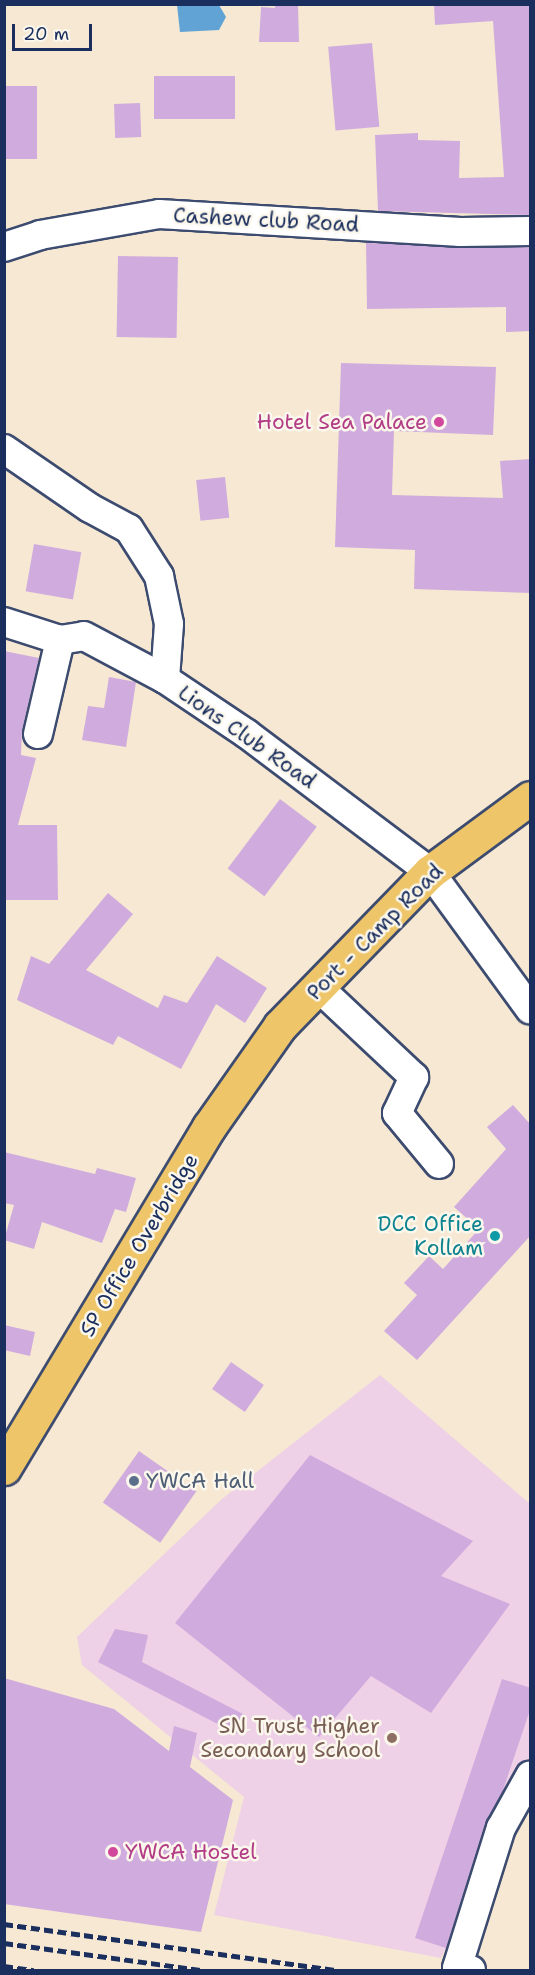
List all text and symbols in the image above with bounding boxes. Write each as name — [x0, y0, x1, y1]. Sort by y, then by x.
scale bar — [15, 12, 94, 50]
text: 20 m — [23, 22, 69, 46]
street label: Cashew club Road — [172, 203, 360, 237]
place label: Hotel Sea Palace — [257, 409, 427, 435]
marker: Hotel Sea Palace — [432, 415, 446, 429]
street label: Lions Club Road — [173, 680, 321, 794]
street label: Port - Camp Road — [302, 859, 448, 1005]
street label: SP Office Overbridge — [74, 1149, 204, 1341]
place label: DCC Office Kollam — [377, 1211, 483, 1261]
marker: DCC Office Kollam — [488, 1229, 502, 1243]
place label: YWCA Hall — [146, 1468, 254, 1494]
marker: YWCA Hall — [127, 1474, 141, 1488]
place label: SN Trust Higher Secondary School — [201, 1713, 380, 1763]
marker: SN Trust Higher Secondary School — [385, 1731, 399, 1745]
place label: YWCA Hostel — [125, 1839, 257, 1865]
marker: YWCA Hostel — [106, 1845, 120, 1859]

